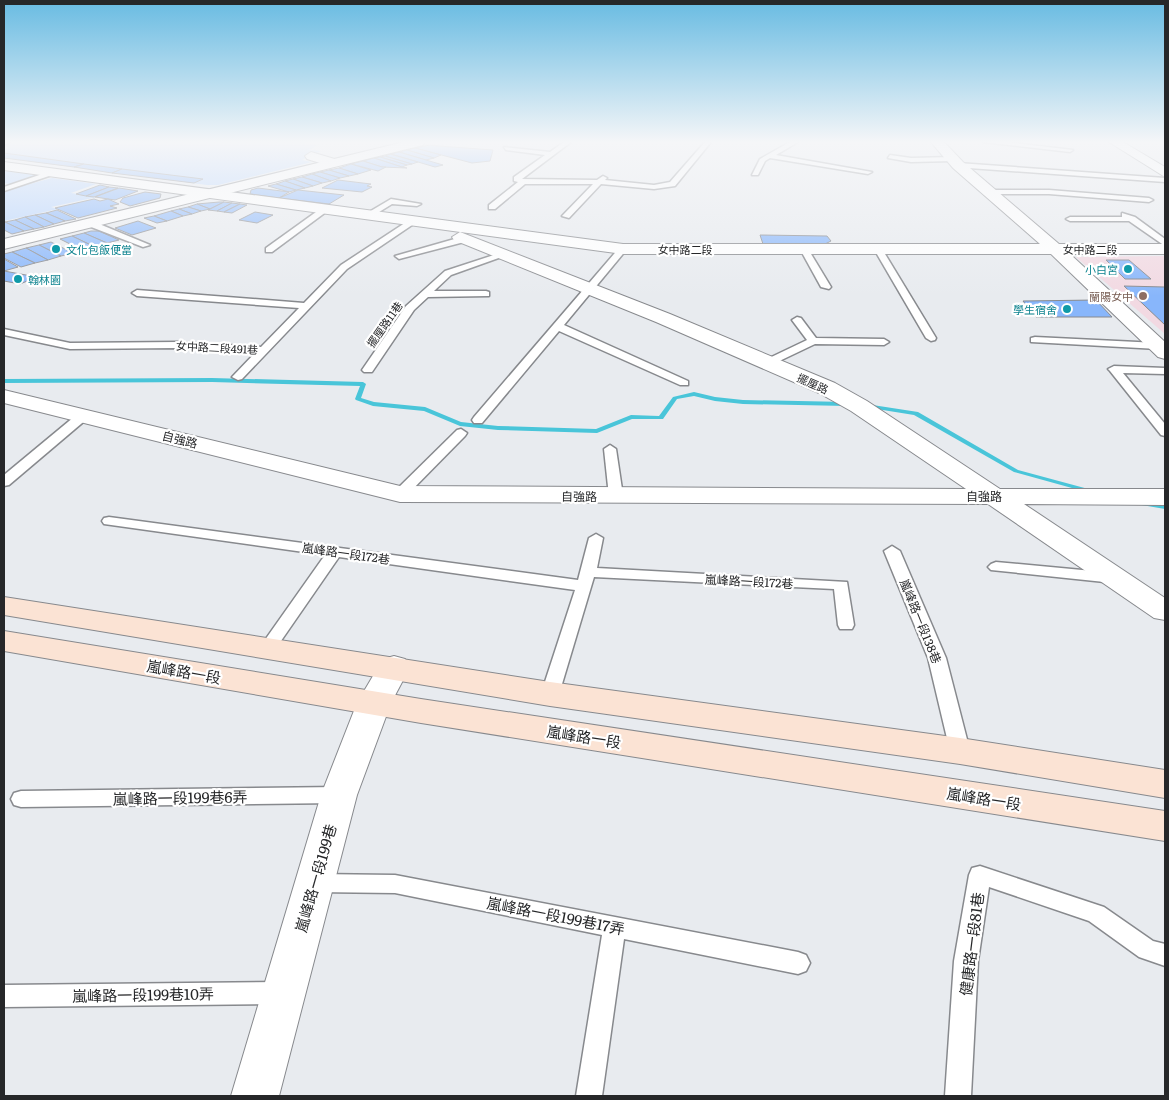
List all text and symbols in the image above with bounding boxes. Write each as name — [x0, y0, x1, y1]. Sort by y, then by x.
place label: 文化包飯便當 — [66, 241, 132, 257]
street label: 女中路二段 — [658, 241, 713, 257]
street label: 女中路二段 — [1063, 241, 1118, 257]
marker: 文化包飯便當 — [50, 243, 62, 255]
place label: 小白宮 — [1085, 261, 1118, 277]
marker: 小白宮 — [1122, 263, 1134, 275]
place label: 翰林園 — [28, 271, 61, 287]
marker: 翰林園 — [12, 273, 24, 285]
place label: 蘭陽女中 — [1089, 288, 1133, 304]
marker: 蘭陽女中 — [1137, 290, 1149, 302]
street label: 擺厘路11巷 — [362, 298, 406, 350]
place label: 學生宿舍 — [1013, 301, 1057, 317]
marker: 學生宿舍 — [1061, 303, 1073, 315]
street label: 女中路二段491巷 — [175, 337, 259, 357]
street label: 擺厘路 — [795, 369, 831, 397]
street label: 自強路 — [160, 426, 200, 452]
street label: 自強路 — [561, 487, 597, 505]
street label: 自強路 — [966, 487, 1002, 505]
street label: 嵐峰路一段172巷 — [301, 538, 391, 568]
street label: 嵐峰路一段172巷 — [704, 570, 794, 592]
street label: 嵐峰路一段138巷 — [896, 576, 946, 666]
street label: 嵐峰路一段 — [145, 653, 223, 689]
street label: 嵐峰路一段 — [545, 719, 623, 753]
street label: 嵐峰路一段 — [945, 781, 1023, 815]
street label: 嵐峰路一段199巷6弄 — [112, 784, 248, 810]
street label: 嵐峰路一段199巷 — [289, 821, 341, 935]
street label: 嵐峰路一段199巷17弄 — [485, 890, 627, 940]
street label: 健康路一段81巷 — [953, 891, 989, 997]
street label: 嵐峰路一段199巷10弄 — [72, 981, 214, 1007]

